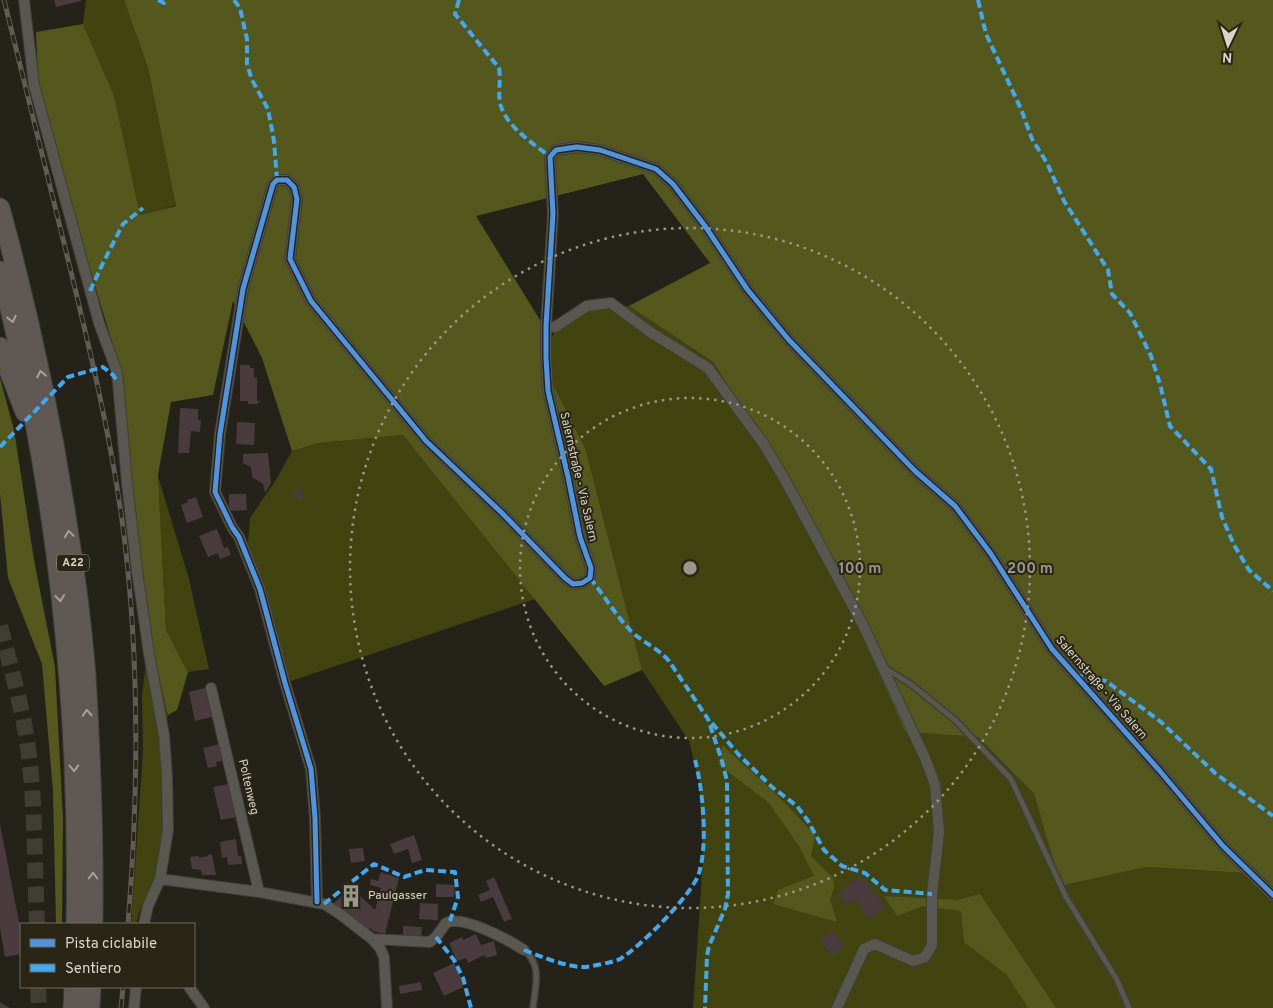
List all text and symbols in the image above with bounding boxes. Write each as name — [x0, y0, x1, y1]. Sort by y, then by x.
north arrow — [1203, 20, 1253, 70]
text: N — [1222, 48, 1233, 65]
one-way arrow — [6, 314, 17, 323]
one-way arrow — [36, 370, 47, 379]
street label: Salernstraße - Via Salern — [555, 411, 601, 543]
one-way arrow — [64, 530, 75, 538]
road number: A22 — [57, 554, 89, 572]
centre of rings — [681, 559, 699, 577]
text: 100 m — [839, 560, 881, 579]
text: 200 m — [1007, 560, 1053, 579]
one-way arrow — [54, 594, 65, 602]
street label: Salernstraße - Via Salern — [1051, 633, 1151, 743]
one-way arrow — [82, 709, 93, 717]
street label: Poltenweg — [234, 757, 262, 817]
one-way arrow — [69, 764, 80, 772]
one-way arrow — [88, 871, 98, 879]
building icon: Paulgasser — [338, 883, 364, 909]
place label: Paulgasser — [368, 888, 427, 904]
legend — [20, 923, 195, 988]
text: Pista ciclabile — [65, 935, 157, 954]
text: Sentiero — [65, 960, 121, 979]

